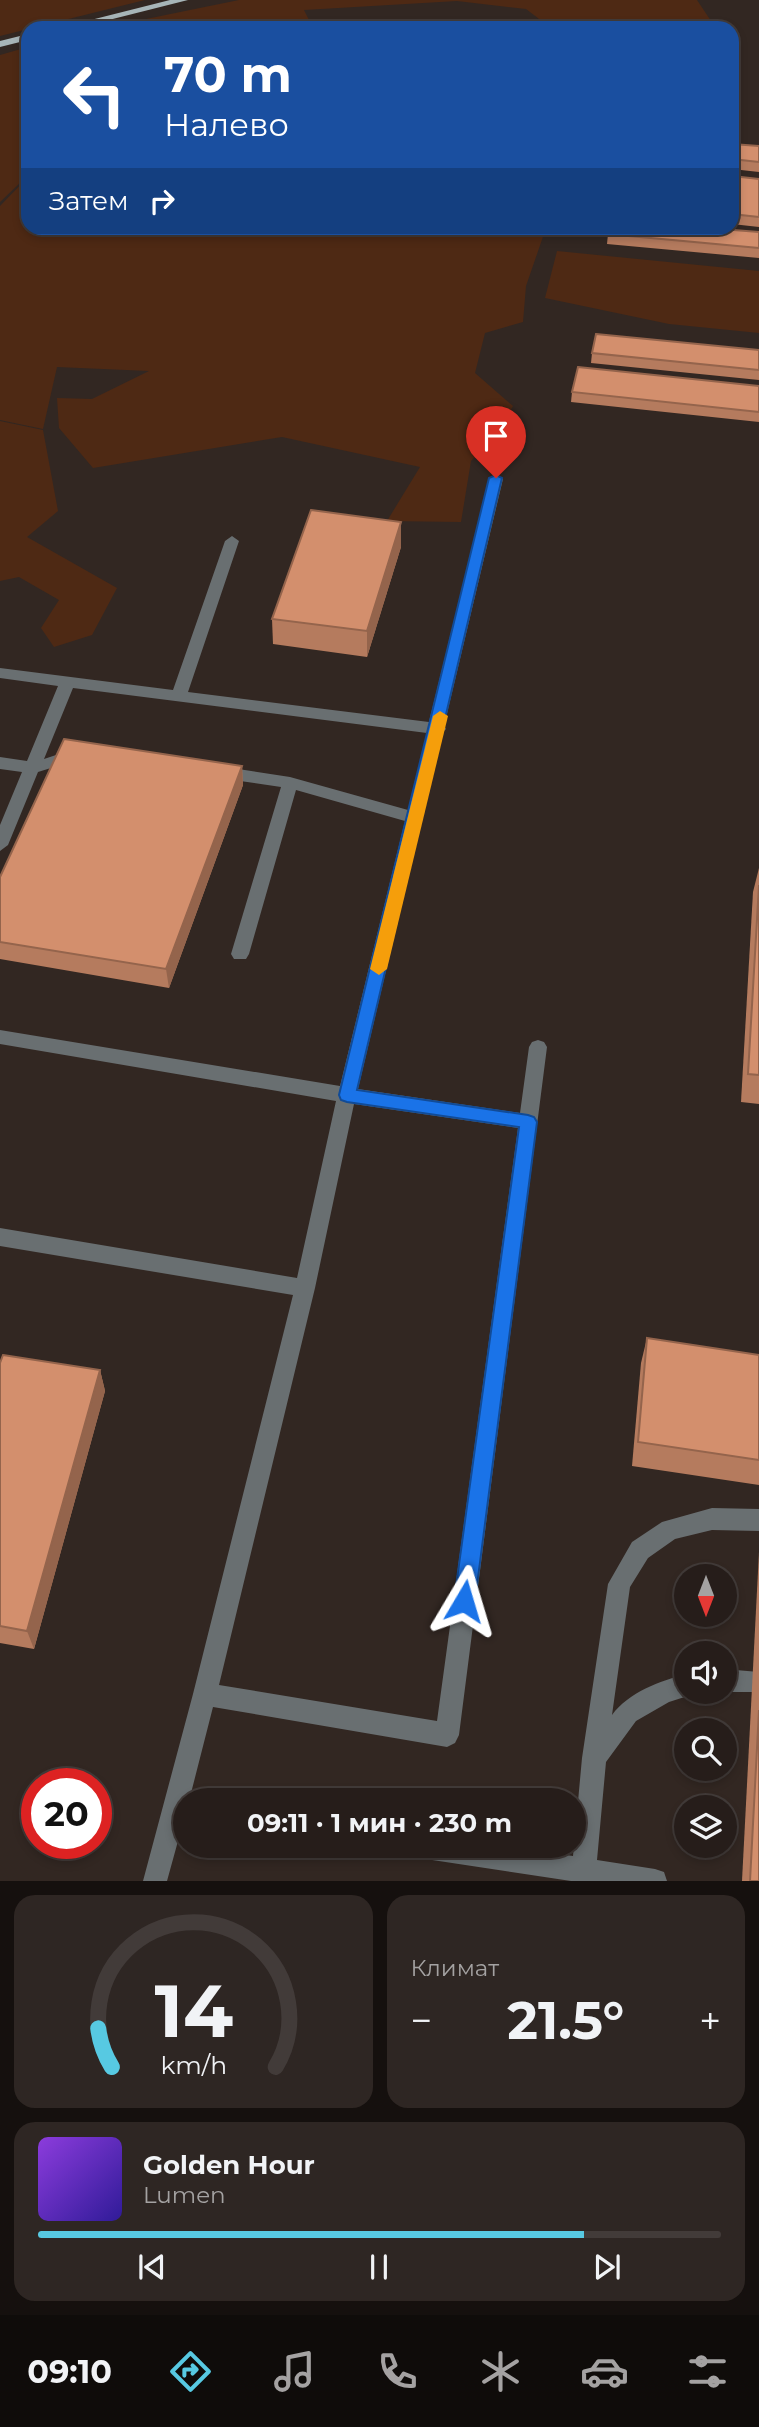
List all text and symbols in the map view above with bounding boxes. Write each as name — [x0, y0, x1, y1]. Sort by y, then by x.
text: 70 m — [164, 45, 292, 104]
icon: left — [49, 49, 140, 140]
text: Налево — [164, 105, 289, 144]
icon: right — [143, 182, 181, 220]
text: Затем — [49, 185, 129, 217]
pin — [466, 406, 526, 478]
icon: arrive — [477, 417, 515, 455]
position arrow — [427, 1564, 501, 1638]
north arrow — [674, 1564, 737, 1628]
map controls — [674, 1564, 737, 1858]
button: sound — [674, 1641, 737, 1704]
button: search — [674, 1718, 737, 1781]
speed limit sign: 20 — [21, 1768, 112, 1859]
button: layers — [674, 1795, 737, 1858]
text: 09:11 · 1 мин · 230 m — [247, 1807, 512, 1839]
text: Климат — [411, 1954, 499, 1982]
text: 14 — [154, 1968, 233, 2056]
text: 21.5° — [507, 1989, 624, 2052]
text: − — [411, 1997, 432, 2044]
text: + — [699, 1997, 721, 2044]
text: km/h — [160, 2050, 227, 2080]
text: Golden Hour — [143, 2149, 315, 2181]
text: Lumen — [143, 2181, 226, 2209]
icon: previous — [133, 2248, 171, 2286]
icon: pause — [360, 2248, 398, 2286]
icon: next — [588, 2248, 626, 2286]
icon: directions — [166, 2347, 215, 2396]
icon: music — [270, 2347, 319, 2396]
icon: phone — [373, 2347, 422, 2396]
icon: climate — [476, 2347, 525, 2396]
icon: car — [580, 2347, 629, 2396]
icon: filters — [683, 2347, 732, 2396]
text: 09:10 — [27, 2352, 112, 2391]

